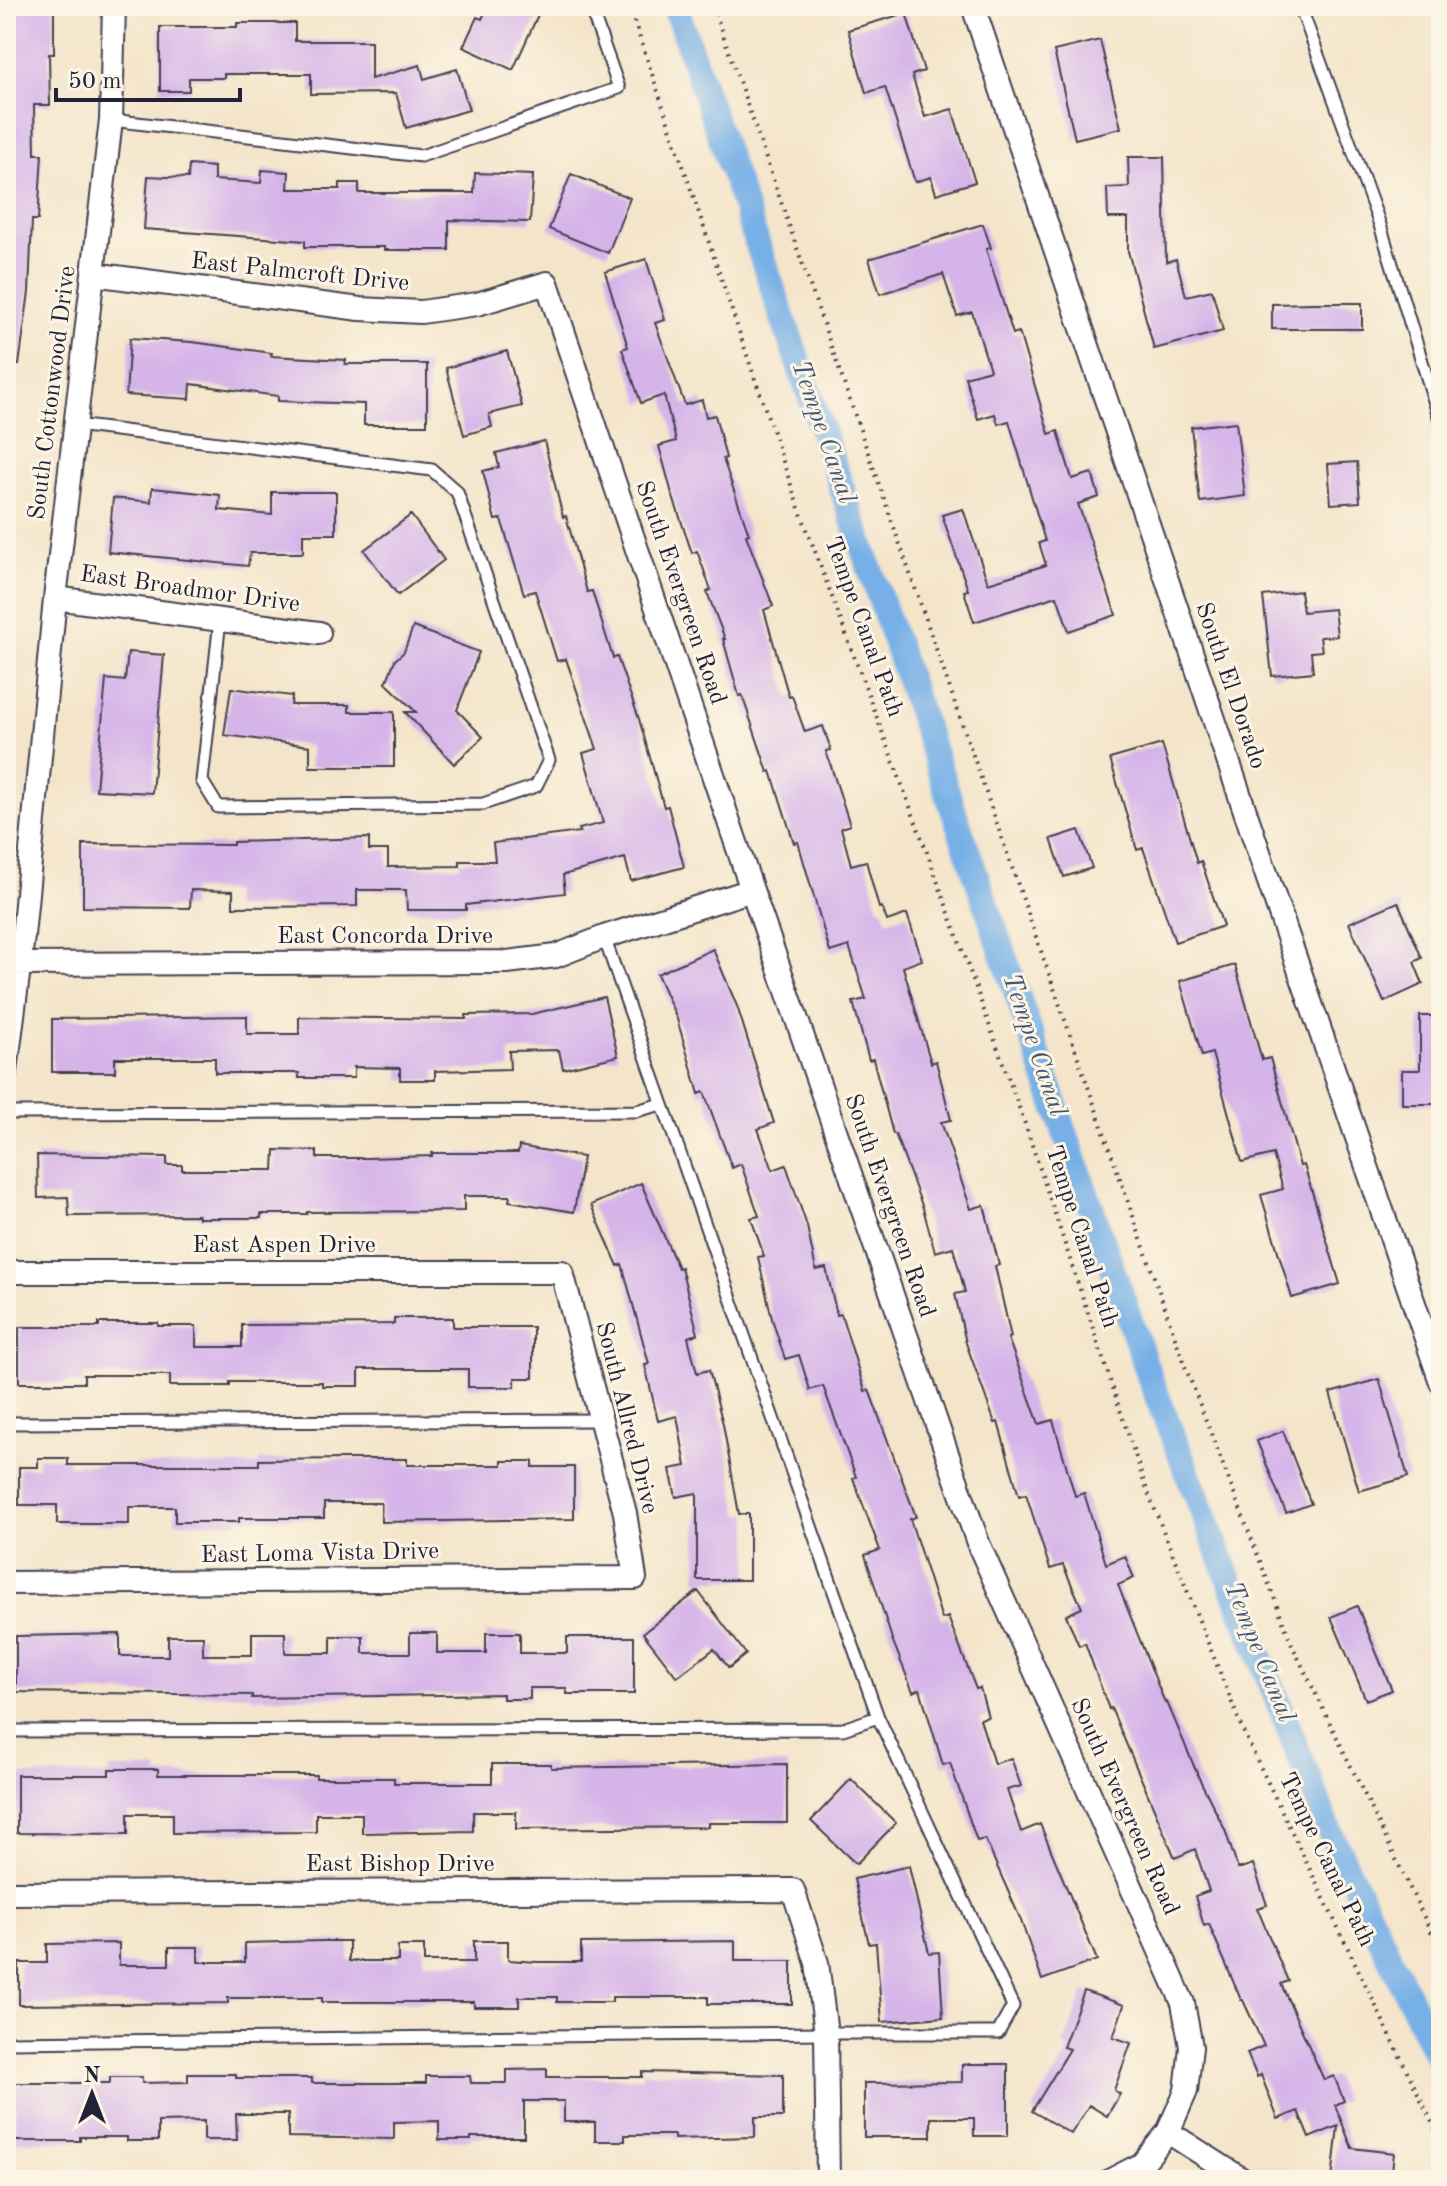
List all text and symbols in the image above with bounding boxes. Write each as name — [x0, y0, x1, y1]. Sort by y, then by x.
scale bar — [56, 52, 240, 102]
text: 50 m — [68, 70, 122, 94]
street label: East Palmcroft Drive — [190, 250, 410, 296]
street label: South Cottonwood Drive — [26, 265, 80, 521]
water label: Tempe Canal — [786, 357, 860, 507]
street label: South Evergreen Road — [630, 478, 730, 708]
street label: Tempe Canal Path — [819, 533, 907, 721]
street label: East Broadmor Drive — [79, 563, 301, 617]
street label: South El Dorado — [1190, 600, 1270, 772]
street label: East Concorda Drive — [277, 925, 493, 949]
water label: Tempe Canal — [997, 970, 1071, 1120]
street label: South Evergreen Road — [839, 1091, 939, 1321]
street label: Tempe Canal Path — [1040, 1143, 1122, 1331]
street label: East Aspen Drive — [192, 1234, 376, 1258]
street label: South Allred Drive — [591, 1320, 661, 1516]
street label: East Loma Vista Drive — [201, 1540, 439, 1568]
water label: Tempe Canal — [1219, 1578, 1299, 1726]
street label: South Evergreen Road — [1065, 1695, 1183, 1919]
street label: Tempe Canal Path — [1273, 1769, 1379, 1951]
street label: East Bishop Drive — [305, 1853, 495, 1877]
north arrow — [52, 2054, 132, 2134]
text: N — [84, 2065, 101, 2087]

